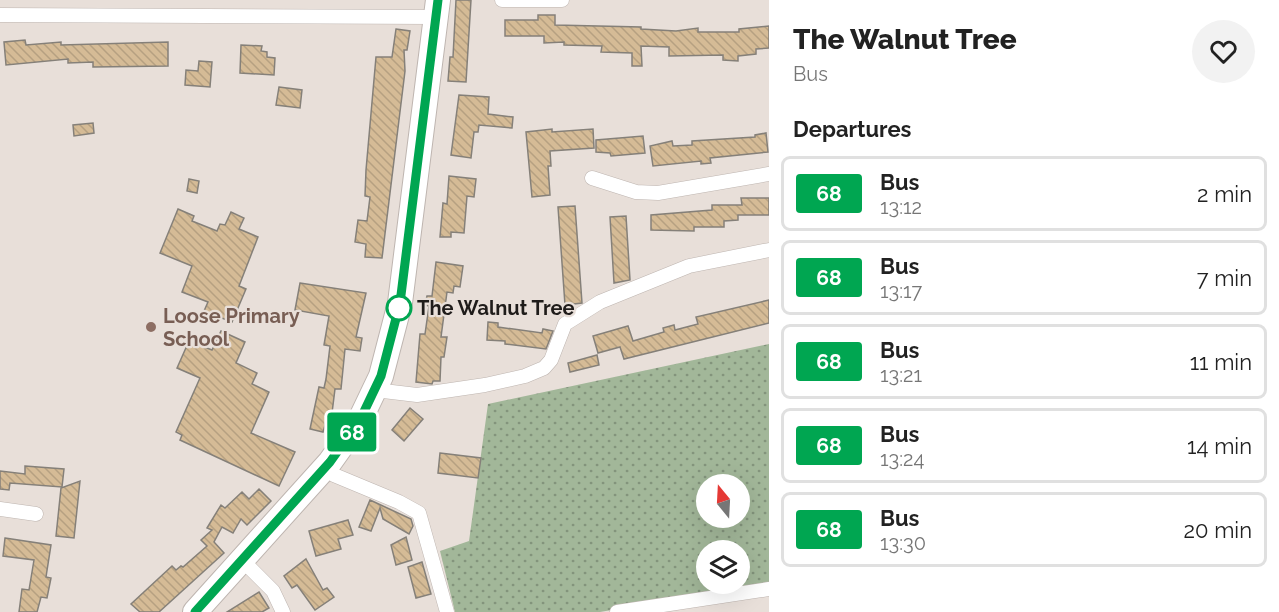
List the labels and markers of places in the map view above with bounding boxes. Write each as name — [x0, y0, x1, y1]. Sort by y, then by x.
marker: The Walnut Tree — [386, 295, 412, 321]
place label: The Walnut Tree — [417, 296, 575, 320]
place label: Loose Primary School — [163, 304, 300, 351]
marker: Loose Primary School — [144, 320, 158, 334]

